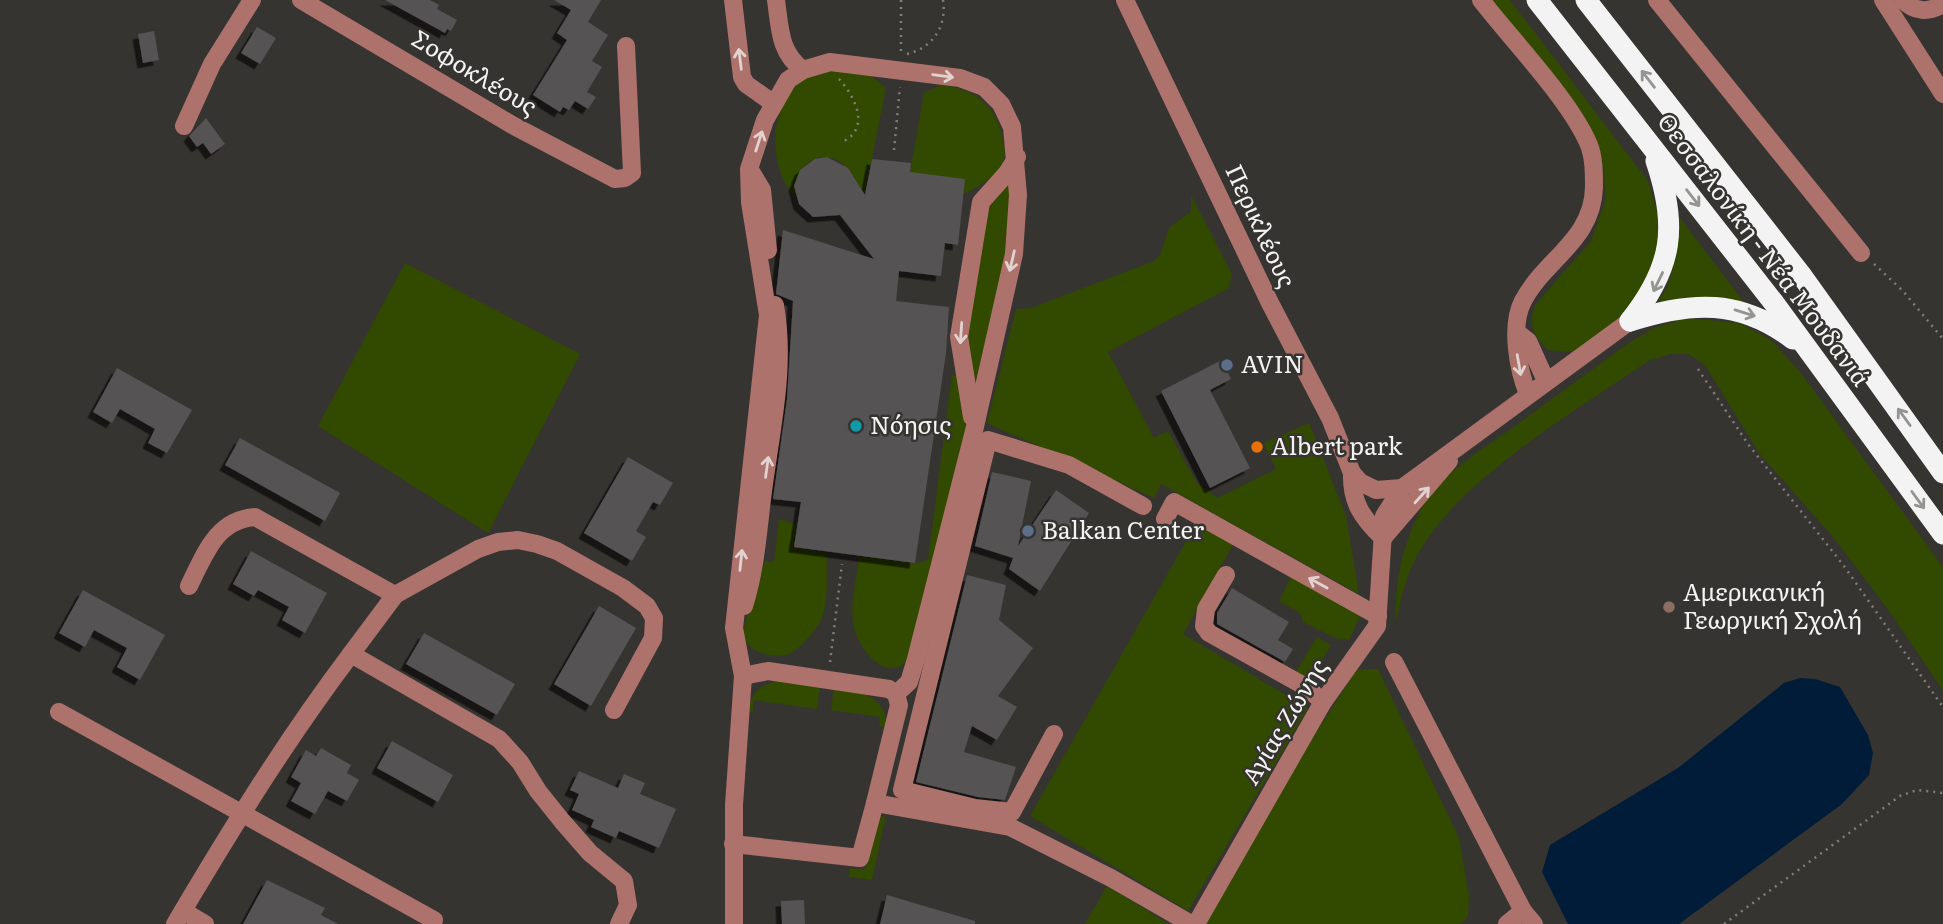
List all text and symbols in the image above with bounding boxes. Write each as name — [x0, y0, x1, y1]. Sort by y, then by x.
street label: Σοφοκλέους — [406, 20, 545, 122]
one-way arrow — [733, 48, 746, 71]
one-way arrow — [931, 69, 954, 82]
one-way arrow — [1641, 71, 1656, 89]
street label: Θεσσαλονίκη - Νέα Μουδανιά — [1650, 104, 1880, 393]
one-way arrow — [754, 130, 766, 152]
street label: Περικλέους — [1218, 158, 1306, 292]
one-way arrow — [1685, 189, 1700, 207]
one-way arrow — [1004, 249, 1018, 272]
one-way arrow — [1650, 271, 1664, 292]
one-way arrow — [1734, 307, 1756, 320]
one-way arrow — [954, 321, 967, 344]
place label: AVIN — [1241, 345, 1304, 380]
one-way arrow — [1513, 353, 1526, 376]
marker: AVIN — [1219, 357, 1235, 373]
place label: Νόησις — [870, 406, 951, 441]
one-way arrow — [1897, 408, 1911, 427]
marker: Νόησις — [848, 418, 864, 434]
place label: Albert park — [1271, 427, 1403, 462]
marker: Albert park — [1249, 439, 1265, 455]
one-way arrow — [760, 456, 773, 479]
one-way arrow — [1414, 487, 1430, 505]
one-way arrow — [1911, 490, 1925, 509]
place label: Balkan Center — [1042, 511, 1205, 546]
marker: Balkan Center — [1020, 523, 1036, 539]
one-way arrow — [735, 549, 748, 572]
place label: Αμερικανική Γεωργική Σχολή — [1683, 573, 1862, 636]
one-way arrow — [1309, 576, 1329, 590]
marker: Αμερικανική Γεωργική Σχολή — [1661, 599, 1677, 615]
street label: Αγίας Ζώνης — [1231, 651, 1334, 790]

